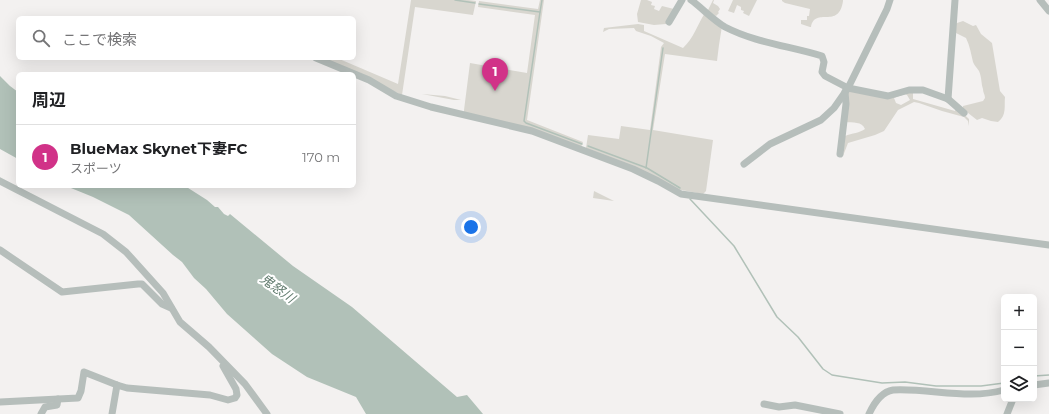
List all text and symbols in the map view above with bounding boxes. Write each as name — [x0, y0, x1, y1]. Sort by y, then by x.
search box — [16, 16, 356, 60]
icon: search — [30, 27, 52, 49]
text: ここで検索 — [62, 30, 137, 49]
pin: 1 — [482, 58, 508, 91]
text: 周辺 — [32, 90, 66, 110]
text: BlueMax Skynet下妻FC — [70, 139, 247, 158]
text: 1 — [42, 149, 48, 165]
text: 170 m — [302, 149, 340, 165]
text: スポーツ — [70, 160, 122, 176]
your location — [461, 217, 481, 237]
water label: 鬼怒川 — [258, 270, 300, 307]
map controls — [1001, 294, 1037, 402]
button: + — [1001, 294, 1037, 330]
button: − — [1001, 330, 1037, 366]
button: layers — [1001, 366, 1037, 402]

